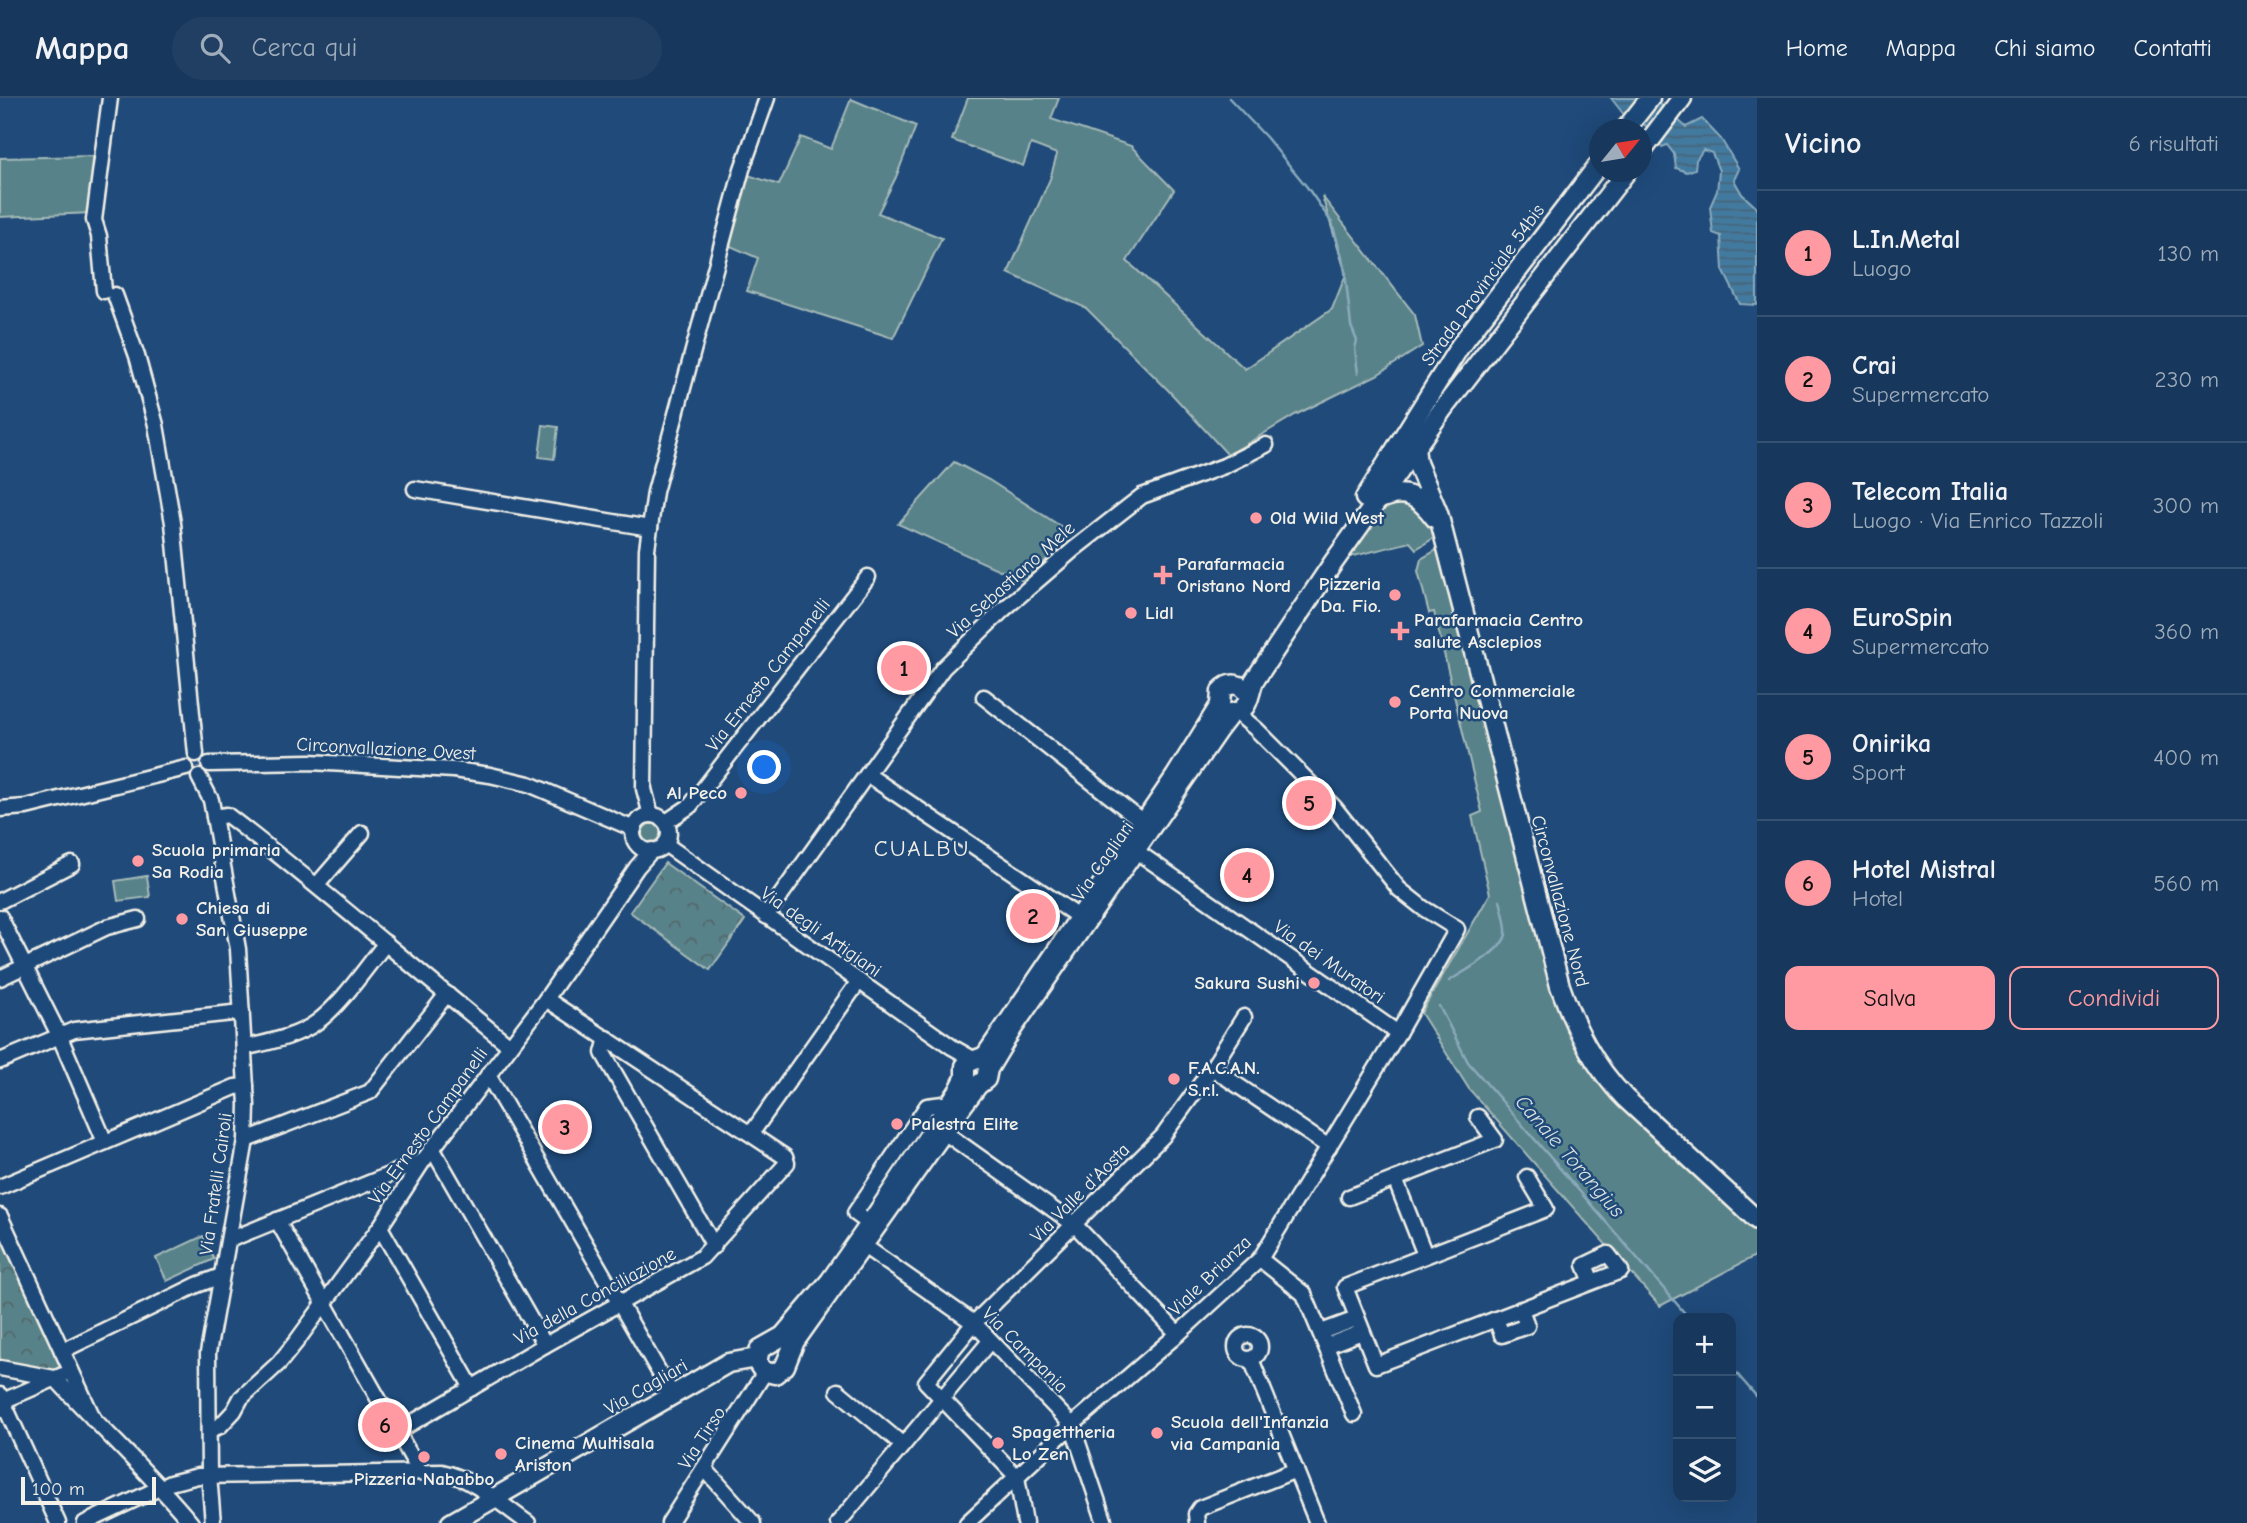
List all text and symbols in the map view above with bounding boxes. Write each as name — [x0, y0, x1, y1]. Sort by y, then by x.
search box — [172, 17, 662, 80]
text: Mappa — [35, 29, 130, 67]
icon: search — [196, 29, 234, 67]
text: Cerca qui — [252, 33, 357, 63]
text: Home — [1786, 34, 1848, 62]
text: Mappa — [1886, 34, 1956, 62]
text: Chi siamo — [1994, 34, 2096, 62]
text: Contatti — [2134, 34, 2212, 62]
north arrow — [1589, 119, 1652, 182]
text: Vicino — [1785, 126, 1862, 161]
text: 6 risultati — [2129, 130, 2219, 157]
street label: Strada Provinciale 54bis — [1417, 200, 1549, 370]
text: L.In.Metal — [1852, 225, 1960, 255]
text: 1 — [1803, 240, 1813, 267]
text: 130 m — [2158, 240, 2219, 267]
text: Luogo — [1852, 255, 1912, 282]
text: Crai — [1852, 351, 1897, 381]
text: 2 — [1802, 366, 1814, 393]
text: 230 m — [2155, 366, 2219, 393]
text: Supermercato — [1852, 381, 1989, 408]
text: Telecom Italia — [1852, 477, 2008, 507]
text: 3 — [1802, 492, 1814, 519]
text: 300 m — [2153, 492, 2219, 519]
place label: Old Wild West — [1270, 507, 1385, 529]
text: Luogo · Via Enrico Tazzoli — [1852, 507, 2103, 534]
marker: Old Wild West — [1248, 510, 1264, 526]
street label: Via Sebastiano Mele — [943, 517, 1079, 643]
place label: Parafarmacia Oristano Nord — [1177, 553, 1291, 597]
marker: Parafarmacia Oristano Nord — [1155, 567, 1171, 583]
place label: Pizzeria Da. Fio. — [1319, 573, 1381, 617]
marker: Pizzeria Da. Fio. — [1387, 587, 1403, 603]
street label: Via Ernesto Campanelli — [701, 594, 835, 756]
place label: Lidl — [1145, 602, 1174, 624]
text: EuroSpin — [1852, 603, 1953, 633]
marker: Lidl — [1123, 605, 1139, 621]
place label: Parafarmacia Centro salute Asclepios — [1414, 609, 1583, 653]
text: 4 — [1803, 618, 1813, 645]
text: 360 m — [2154, 618, 2219, 645]
marker: Parafarmacia Centro salute Asclepios — [1392, 623, 1408, 639]
text: Supermercato — [1852, 633, 1989, 660]
pin: 1 — [881, 642, 927, 694]
place label: Centro Commerciale Porta Nuova — [1409, 680, 1575, 724]
marker: Centro Commerciale Porta Nuova — [1387, 694, 1403, 710]
text: Onirika — [1852, 729, 1931, 759]
street label: Circonvallazione Ovest — [296, 733, 477, 765]
text: 5 — [1802, 744, 1814, 771]
text: 400 m — [2153, 744, 2219, 771]
your location — [747, 750, 781, 784]
text: Sport — [1852, 759, 1905, 786]
pin: 5 — [1286, 777, 1332, 829]
place label: Al Peco — [667, 782, 727, 804]
marker: Al Peco — [733, 785, 749, 801]
street label: Circonvallazione Nord — [1527, 813, 1593, 989]
street label: Via Cagliari — [1068, 817, 1138, 905]
district label: CUALBU — [874, 835, 970, 862]
place label: Scuola primaria Sa Rodia — [152, 839, 281, 883]
pin: 4 — [1224, 849, 1270, 901]
marker: Scuola primaria Sa Rodia — [130, 853, 146, 869]
text: Hotel Mistral — [1852, 855, 1996, 885]
text: 6 — [1802, 870, 1814, 897]
text: 560 m — [2153, 870, 2219, 897]
street label: Via degli Artigiani — [756, 882, 886, 982]
text: Hotel — [1852, 885, 1903, 912]
pin: 2 — [1010, 890, 1056, 942]
place label: Chiesa di San Giuseppe — [196, 897, 308, 941]
marker: Chiesa di San Giuseppe — [174, 911, 190, 927]
street label: Via dei Muratori — [1269, 916, 1389, 1008]
button: Salva — [1785, 966, 1995, 1030]
button: Condividi — [2009, 966, 2219, 1030]
place label: Sakura Sushi — [1194, 972, 1300, 994]
marker: Sakura Sushi — [1306, 975, 1322, 991]
street label: Via Ernesto Campanelli — [364, 1043, 492, 1209]
place label: F.A.C.A.N. S.r.l. — [1188, 1057, 1260, 1101]
marker: F.A.C.A.N. S.r.l. — [1166, 1071, 1182, 1087]
water label: Canale Torangius — [1510, 1090, 1630, 1222]
pin: 3 — [542, 1101, 588, 1153]
street label: Via Fratelli Cairoli — [195, 1111, 237, 1257]
place label: Palestra Elite — [911, 1113, 1018, 1135]
marker: Palestra Elite — [889, 1116, 905, 1132]
street label: Via Valle d'Aosta — [1026, 1139, 1134, 1247]
street label: Viale Brianza — [1164, 1231, 1256, 1321]
street label: Via della Conciliazione — [510, 1242, 680, 1350]
street label: Via Campania — [977, 1302, 1073, 1398]
map controls — [1673, 1313, 1736, 1502]
button: + — [1673, 1313, 1736, 1376]
street label: Via Cagliari — [601, 1354, 691, 1420]
button: − — [1673, 1376, 1736, 1439]
pin: 6 — [362, 1399, 408, 1451]
street label: Via Tirso — [674, 1403, 730, 1473]
place label: Scuola dell'Infanzia via Campania — [1170, 1411, 1329, 1455]
place label: Spagettheria Lo Zen — [1012, 1421, 1115, 1465]
marker: Scuola dell'Infanzia via Campania — [1149, 1425, 1165, 1441]
place label: Cinema Multisala Ariston — [515, 1432, 655, 1476]
marker: Spagettheria Lo Zen — [990, 1435, 1006, 1451]
button: layers — [1673, 1439, 1736, 1502]
marker: Cinema Multisala Ariston — [493, 1446, 509, 1462]
marker: Pizzeria Nababbo — [416, 1449, 432, 1465]
place label: Pizzeria Nababbo — [354, 1468, 494, 1490]
scale bar — [21, 1474, 156, 1506]
text: 100 m — [32, 1478, 85, 1500]

